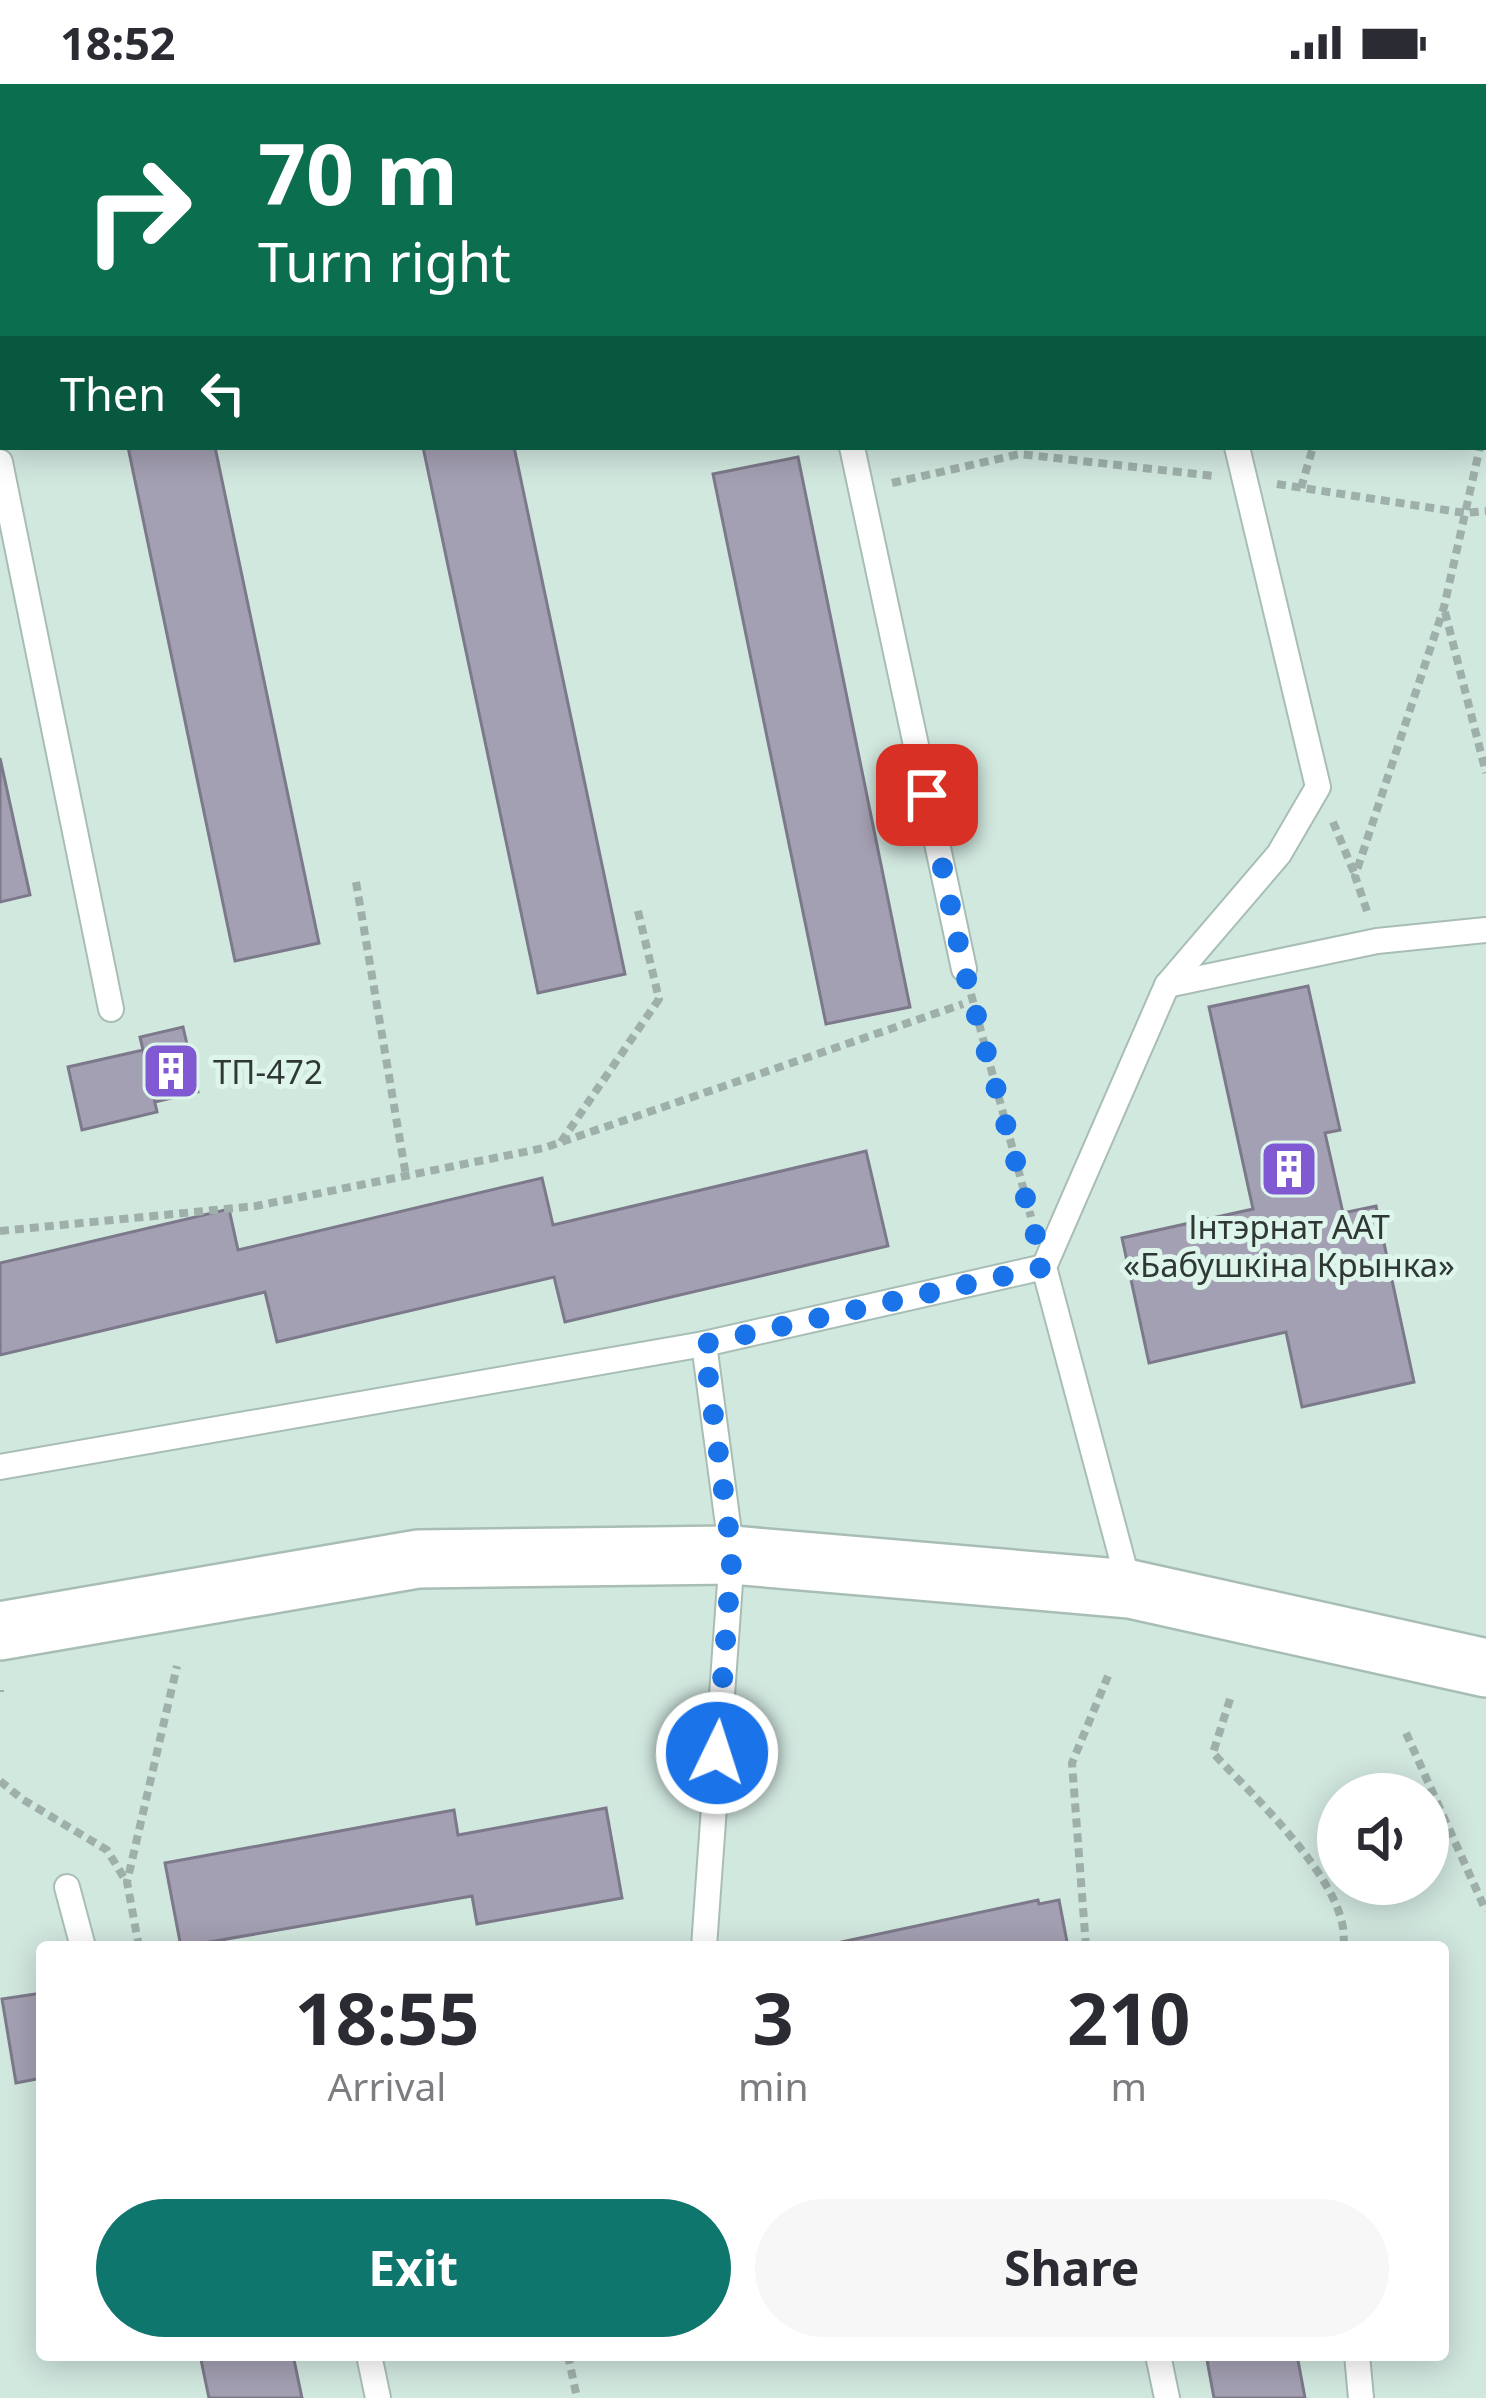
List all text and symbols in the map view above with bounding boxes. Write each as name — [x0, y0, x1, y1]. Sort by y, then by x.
text: 18:52 — [60, 12, 176, 73]
text: 70 m — [258, 115, 458, 230]
icon: right — [60, 132, 216, 288]
text: Turn right — [258, 224, 511, 298]
icon: left — [190, 360, 256, 426]
text: Then — [60, 363, 166, 424]
pin — [876, 744, 978, 846]
icon: arrive — [894, 762, 960, 828]
building icon: ТП-472 — [140, 1040, 202, 1102]
place label: ТП-472 — [213, 1049, 323, 1094]
building icon: Інтэрнат ААТ «Бабушкіна Крынка» — [1258, 1138, 1320, 1200]
place label: Інтэрнат ААТ «Бабушкіна Крынка» — [1123, 1204, 1455, 1287]
position arrow — [654, 1690, 780, 1816]
map controls — [1317, 1773, 1449, 1905]
button: sound — [1317, 1773, 1449, 1905]
text: 18:55 — [294, 1968, 479, 2066]
text: 3 — [753, 1968, 794, 2066]
text: 210 — [1067, 1968, 1191, 2066]
text: Arrival — [327, 2059, 446, 2112]
text: min — [738, 2059, 809, 2112]
text: m — [1111, 2059, 1147, 2112]
button: Exit — [96, 2199, 731, 2337]
button: Share — [755, 2199, 1389, 2337]

